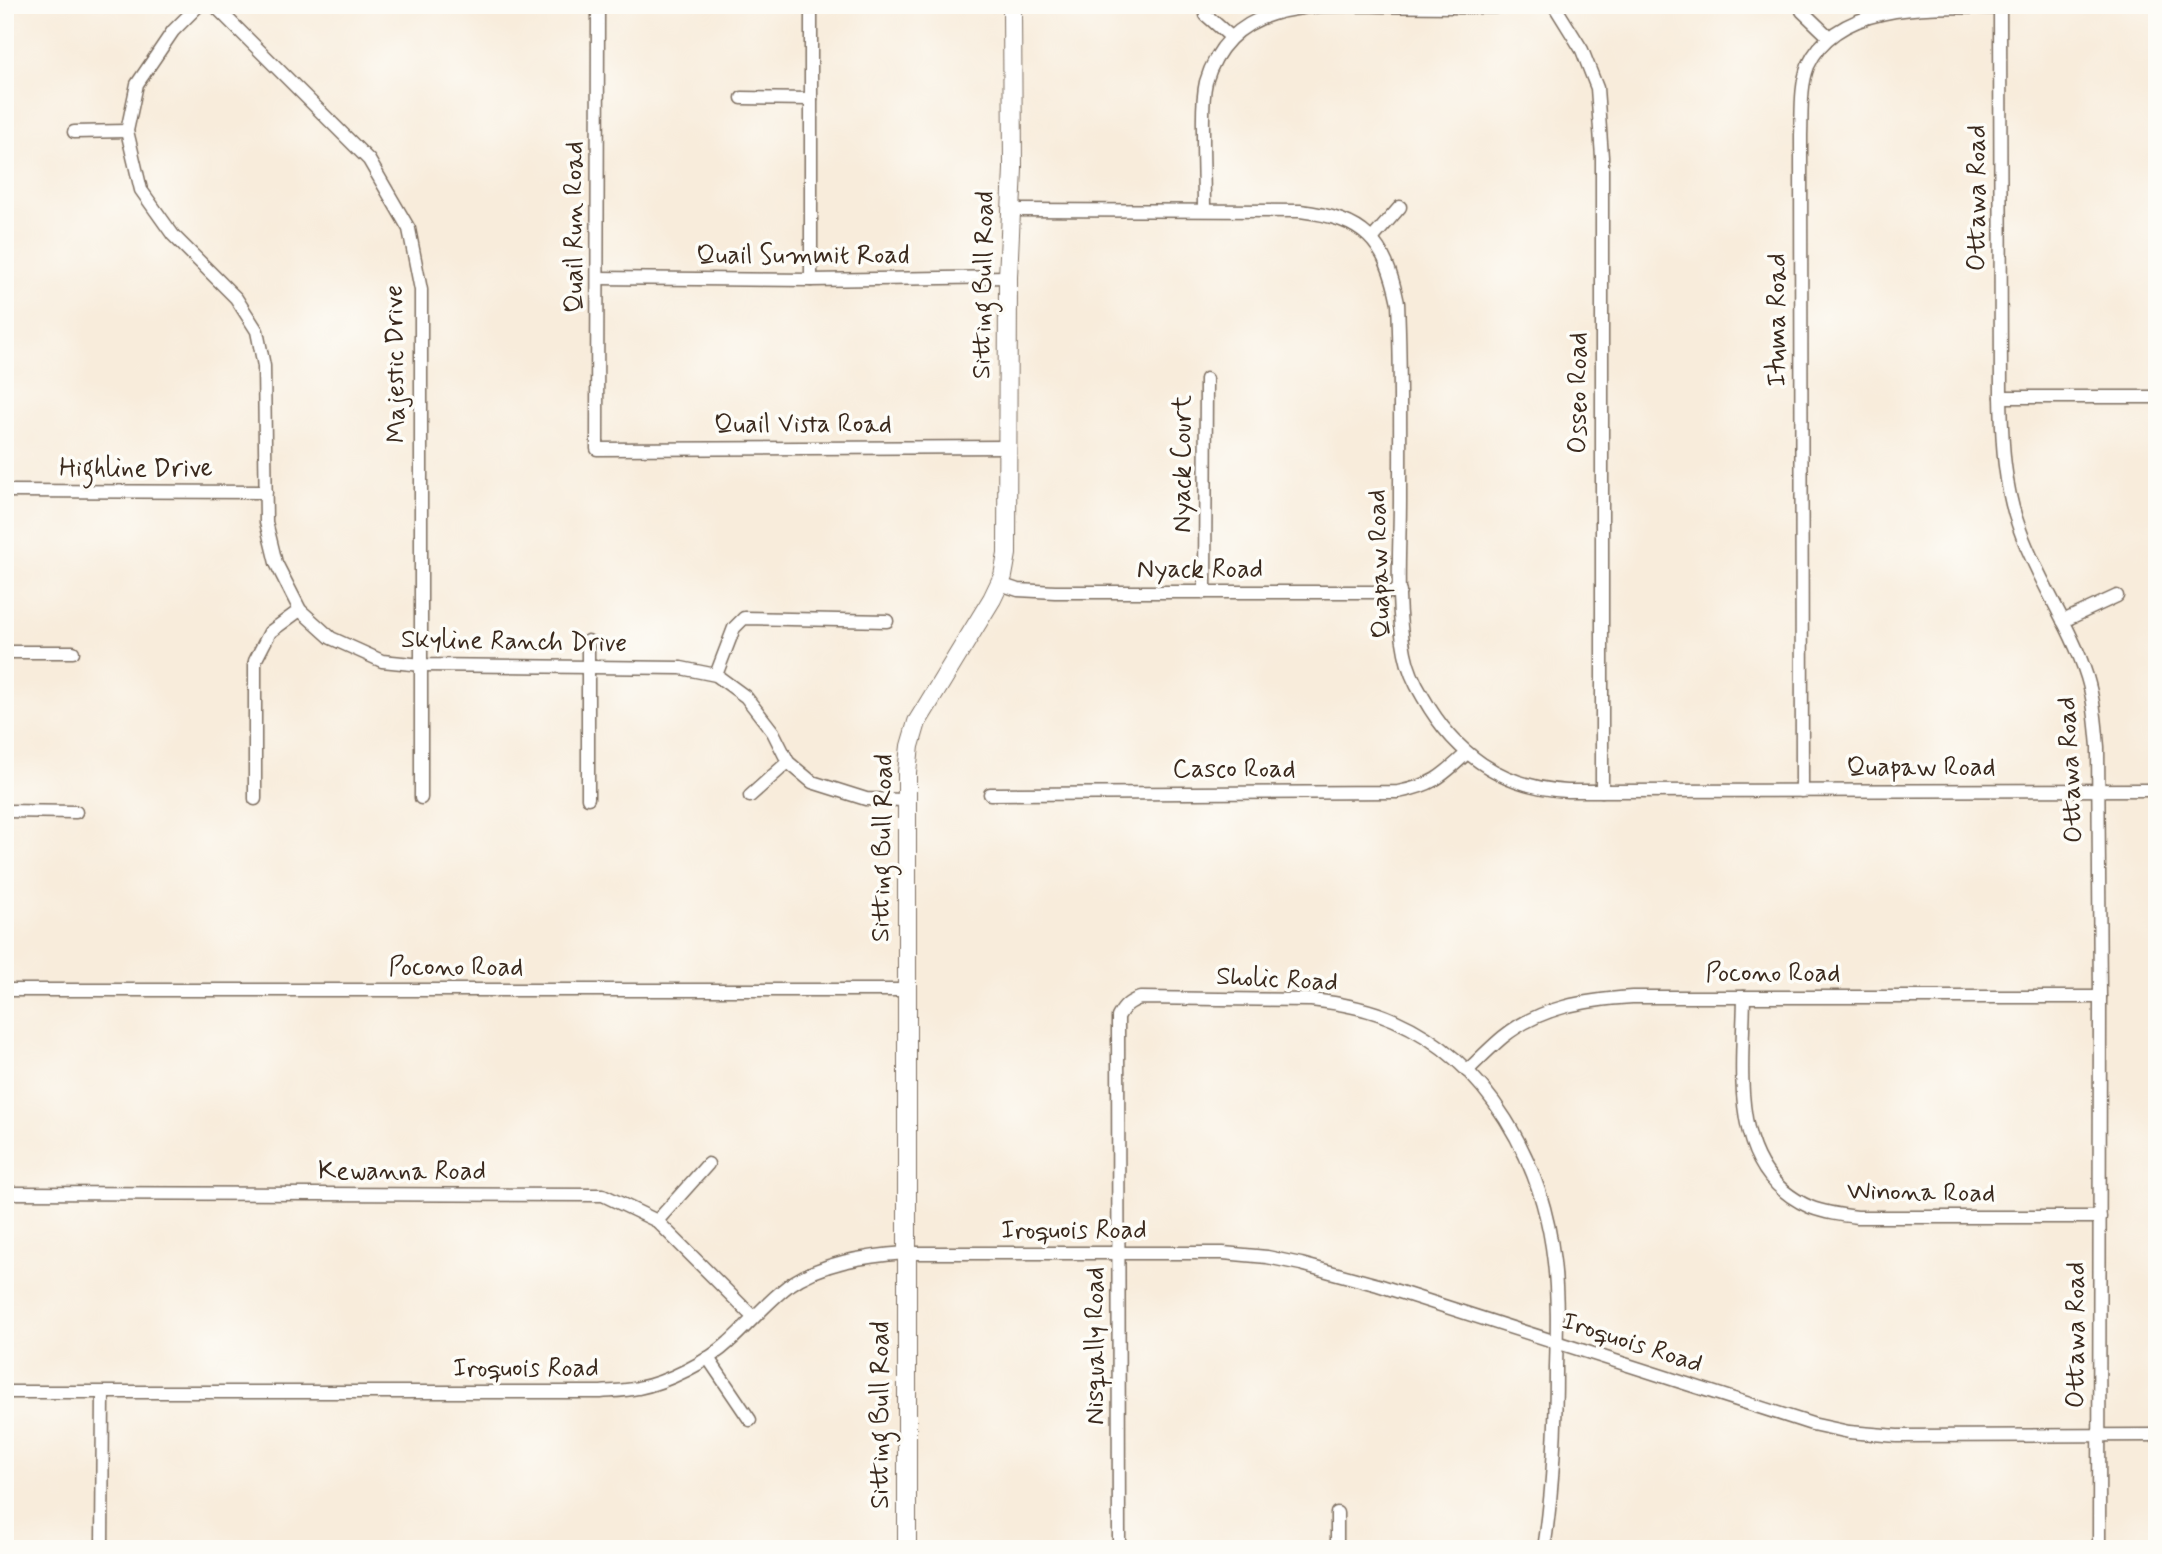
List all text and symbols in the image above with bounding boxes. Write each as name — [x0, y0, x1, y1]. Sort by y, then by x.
street label: Ottawa Road — [1961, 125, 1995, 271]
street label: Quail Run Road — [558, 141, 592, 313]
street label: Sitting Bull Road — [965, 191, 1006, 379]
street label: Quail Summit Road — [696, 239, 910, 273]
street label: Ituma Road — [1761, 253, 1795, 387]
street label: Majestic Drive — [378, 285, 414, 443]
street label: Osseo Road — [1562, 332, 1596, 454]
street label: Nyack Court — [1166, 395, 1200, 533]
street label: Quail Vista Road — [714, 408, 892, 442]
street label: Highline Drive — [59, 452, 213, 489]
street label: Quapaw Road — [1360, 489, 1400, 639]
street label: Nyack Road — [1137, 553, 1263, 587]
street label: Skyline Ranch Drive — [401, 623, 627, 661]
street label: Ottawa Road — [2050, 696, 2092, 844]
street label: Quapaw Road — [1846, 751, 1996, 785]
street label: Casco Road — [1173, 753, 1295, 787]
street label: Sitting Bull Road — [864, 754, 905, 942]
street label: Pocono Road — [389, 951, 523, 985]
street label: Pocono Road — [1706, 957, 1840, 991]
street label: Sholic Road — [1215, 960, 1339, 1000]
street label: Kewanna Road — [318, 1155, 486, 1189]
street label: Winona Road — [1847, 1175, 1995, 1211]
street label: Iroquois Road — [1001, 1214, 1147, 1248]
street label: Ottawa Road — [2060, 1262, 2094, 1408]
street label: Nisqually Road — [1079, 1267, 1113, 1425]
street label: Iroquois Road — [1557, 1304, 1707, 1382]
street label: Sitting Bull Road — [864, 1321, 901, 1509]
street label: Iroquois Road — [453, 1352, 599, 1386]

